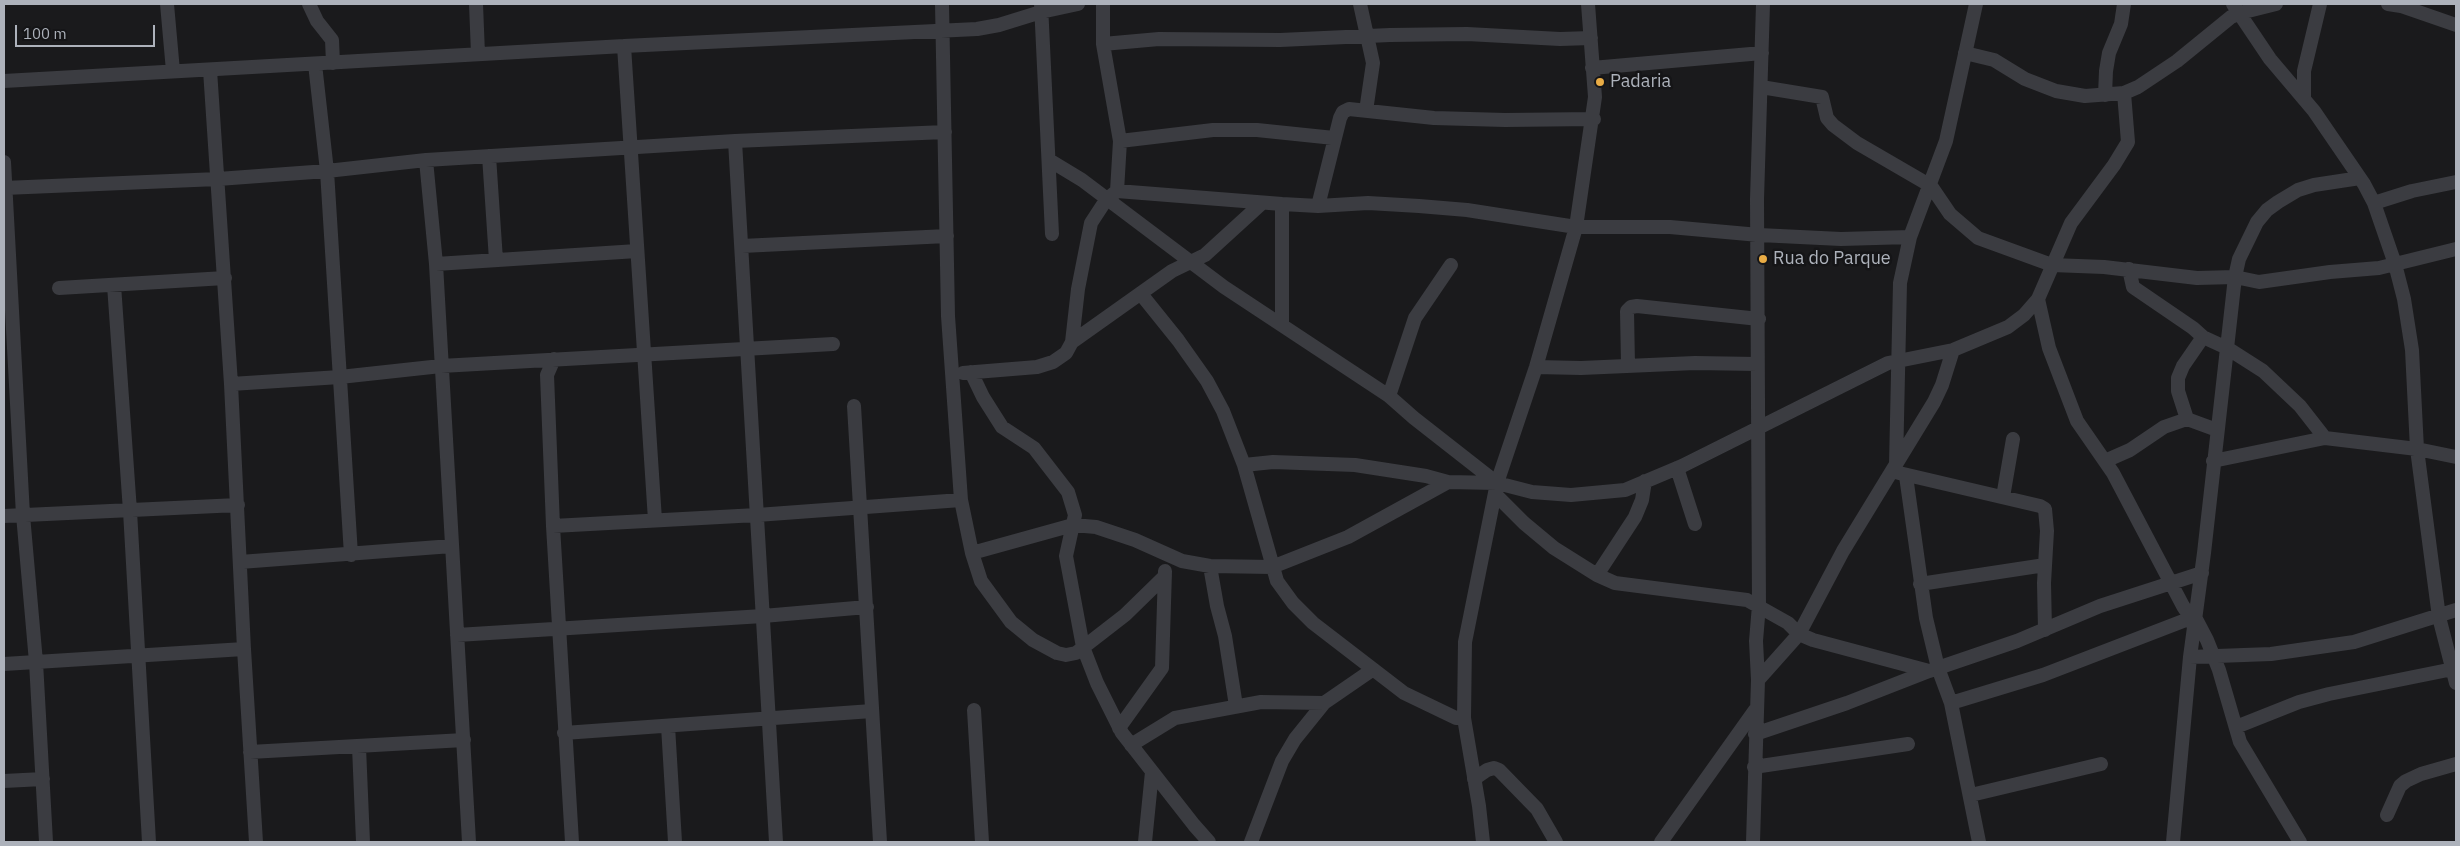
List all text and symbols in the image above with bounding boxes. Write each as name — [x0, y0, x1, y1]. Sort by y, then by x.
scale bar — [18, 15, 158, 47]
text: 100 m — [23, 24, 67, 43]
place label: Padaria — [1610, 71, 1671, 93]
marker: Padaria — [1594, 76, 1606, 88]
place label: Rua do Parque — [1773, 248, 1891, 270]
marker: Rua do Parque — [1757, 253, 1769, 265]

